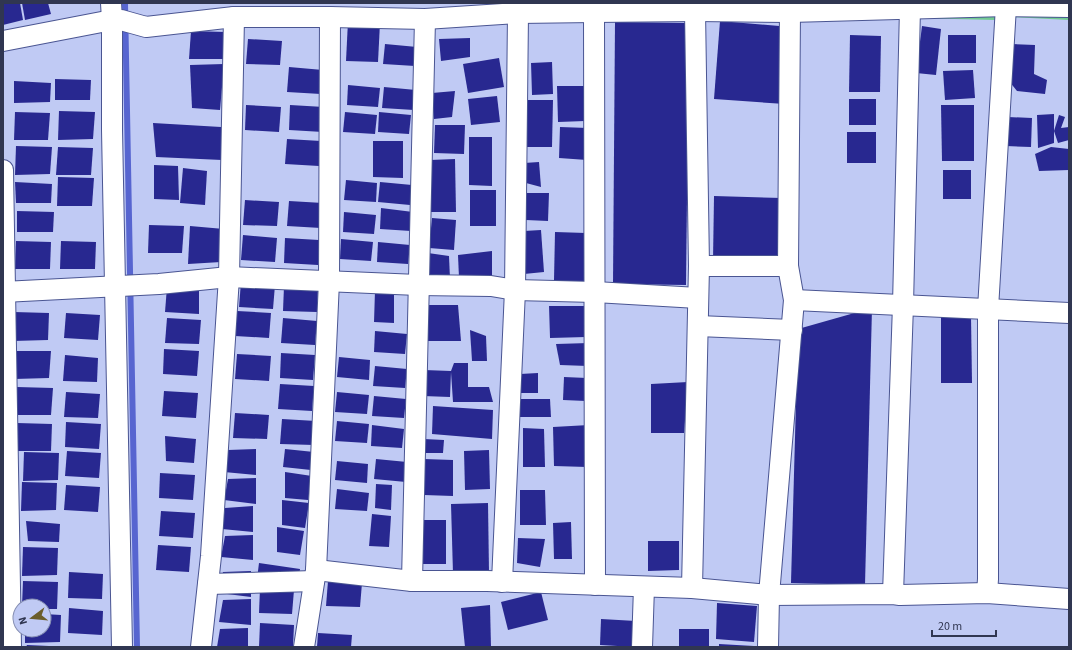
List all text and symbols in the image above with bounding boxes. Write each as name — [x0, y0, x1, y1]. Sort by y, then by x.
north arrow — [12, 598, 52, 638]
scale bar — [932, 612, 996, 638]
text: N — [15, 615, 31, 626]
text: 20 m — [938, 618, 962, 635]

